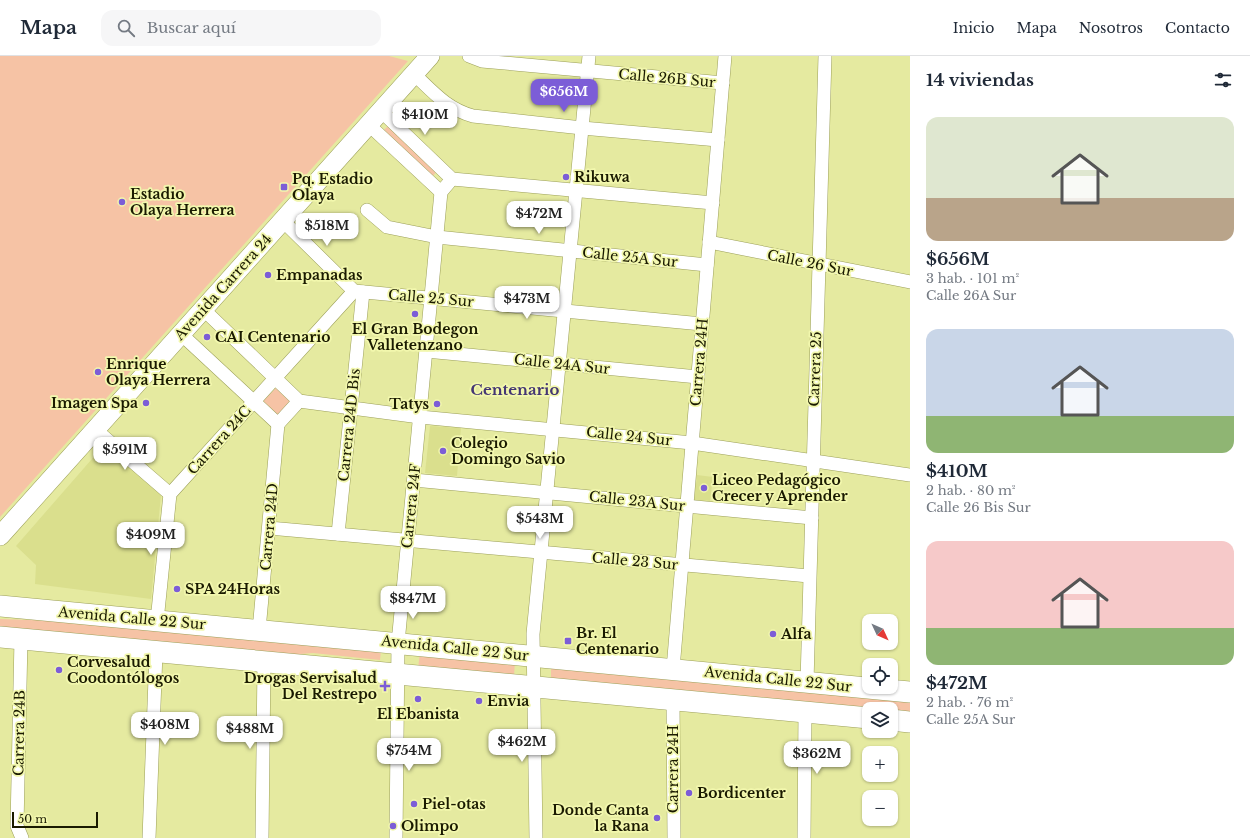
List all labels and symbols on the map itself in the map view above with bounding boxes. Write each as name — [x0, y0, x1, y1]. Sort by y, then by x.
street label: Calle 26B Sur — [618, 65, 717, 91]
pin: $656M — [536, 79, 592, 113]
pin: $410M — [397, 102, 453, 136]
place label: Rikuwa — [574, 168, 630, 186]
place label: Pq. Estadio Olaya — [292, 170, 373, 204]
marker: Rikuwa — [561, 172, 571, 182]
marker: Pq. Estadio Olaya — [279, 182, 289, 192]
place label: Estadio Olaya Herrera — [130, 185, 235, 219]
marker: Estadio Olaya Herrera — [117, 197, 127, 207]
pin: $472M — [511, 201, 567, 235]
pin: $518M — [299, 213, 355, 247]
street label: Avenida Carrera 24 — [170, 230, 276, 345]
street label: Calle 25A Sur — [581, 243, 679, 271]
street label: Calle 26 Sur — [766, 246, 855, 280]
place label: Empanadas — [276, 266, 363, 284]
marker: Empanadas — [263, 270, 273, 280]
street label: Calle 25 Sur — [387, 285, 475, 311]
pin: $473M — [499, 286, 555, 320]
marker: El Gran Bodegon Valletenzano — [410, 309, 420, 319]
street label: Carrera 24H — [686, 317, 712, 407]
place label: El Gran Bodegon Valletenzano — [352, 320, 478, 354]
place label: CAI Centenario — [215, 328, 331, 346]
street label: Carrera 25 — [805, 331, 825, 407]
marker: CAI Centenario — [202, 332, 212, 342]
street label: Calle 24A Sur — [513, 350, 611, 378]
place label: Enrique Olaya Herrera — [106, 355, 211, 389]
marker: Enrique Olaya Herrera — [93, 367, 103, 377]
street label: Carrera 24D Bis — [334, 368, 364, 482]
district label: Centenario — [471, 380, 560, 399]
place label: Imagen Spa — [51, 394, 138, 412]
place label: Tatys — [389, 395, 429, 413]
marker: Imagen Spa — [141, 398, 151, 408]
marker: Tatys — [432, 399, 442, 409]
street label: Carrera 24C — [183, 402, 255, 478]
street label: Calle 24 Sur — [585, 423, 673, 449]
place label: Colegio Domingo Savio — [451, 434, 565, 468]
pin: $591M — [97, 437, 153, 471]
marker: Colegio Domingo Savio — [438, 446, 448, 456]
street label: Carrera 24F — [398, 462, 424, 549]
place label: Liceo Pedagógico Crecer y Aprender — [712, 471, 848, 505]
street label: Carrera 24D — [256, 483, 282, 571]
marker: Liceo Pedagógico Crecer y Aprender — [699, 483, 709, 493]
street label: Calle 23A Sur — [588, 487, 686, 515]
pin: $543M — [512, 506, 568, 540]
pin: $409M — [123, 522, 179, 556]
street label: Calle 23 Sur — [591, 548, 679, 574]
place label: SPA 24Horas — [185, 580, 280, 598]
marker: SPA 24Horas — [172, 584, 182, 594]
pin: $847M — [385, 586, 441, 620]
street label: Avenida Calle 22 Sur — [56, 602, 207, 633]
north arrow — [862, 614, 898, 650]
place label: Br. El Centenario — [576, 624, 659, 658]
place label: Alfa — [780, 625, 812, 643]
marker: Alfa — [768, 629, 778, 639]
street label: Avenida Calle 22 Sur — [379, 631, 530, 665]
marker: Br. El Centenario — [563, 636, 573, 646]
place label: Corvesalud Coodontólogos — [67, 653, 180, 687]
street label: Avenida Calle 22 Sur — [702, 662, 853, 696]
marker: Corvesalud Coodontólogos — [54, 665, 64, 675]
place label: Drogas Servisalud Del Restrepo — [244, 669, 377, 703]
marker: Drogas Servisalud Del Restrepo — [380, 681, 390, 691]
street label: Carrera 24B — [9, 690, 29, 776]
place label: Envia — [487, 692, 529, 710]
marker: El Ebanista — [413, 694, 423, 704]
marker: Envia — [474, 696, 484, 706]
place label: El Ebanista — [377, 705, 459, 723]
pin: $408M — [137, 712, 193, 746]
pin: $488M — [222, 716, 278, 750]
street label: Carrera 24H — [664, 725, 682, 813]
pin: $462M — [494, 729, 550, 763]
pin: $754M — [381, 738, 437, 772]
pin: $362M — [789, 741, 845, 775]
place label: Bordicenter — [697, 784, 786, 802]
marker: Bordicenter — [684, 788, 694, 798]
place label: Piel-otas — [422, 795, 486, 813]
marker: Piel-otas — [409, 799, 419, 809]
place label: Donde Canta la Rana — [552, 801, 649, 835]
scale bar — [12, 810, 98, 829]
marker: Donde Canta la Rana — [652, 813, 662, 823]
place label: Olimpo — [401, 817, 459, 835]
marker: Olimpo — [388, 821, 398, 831]

